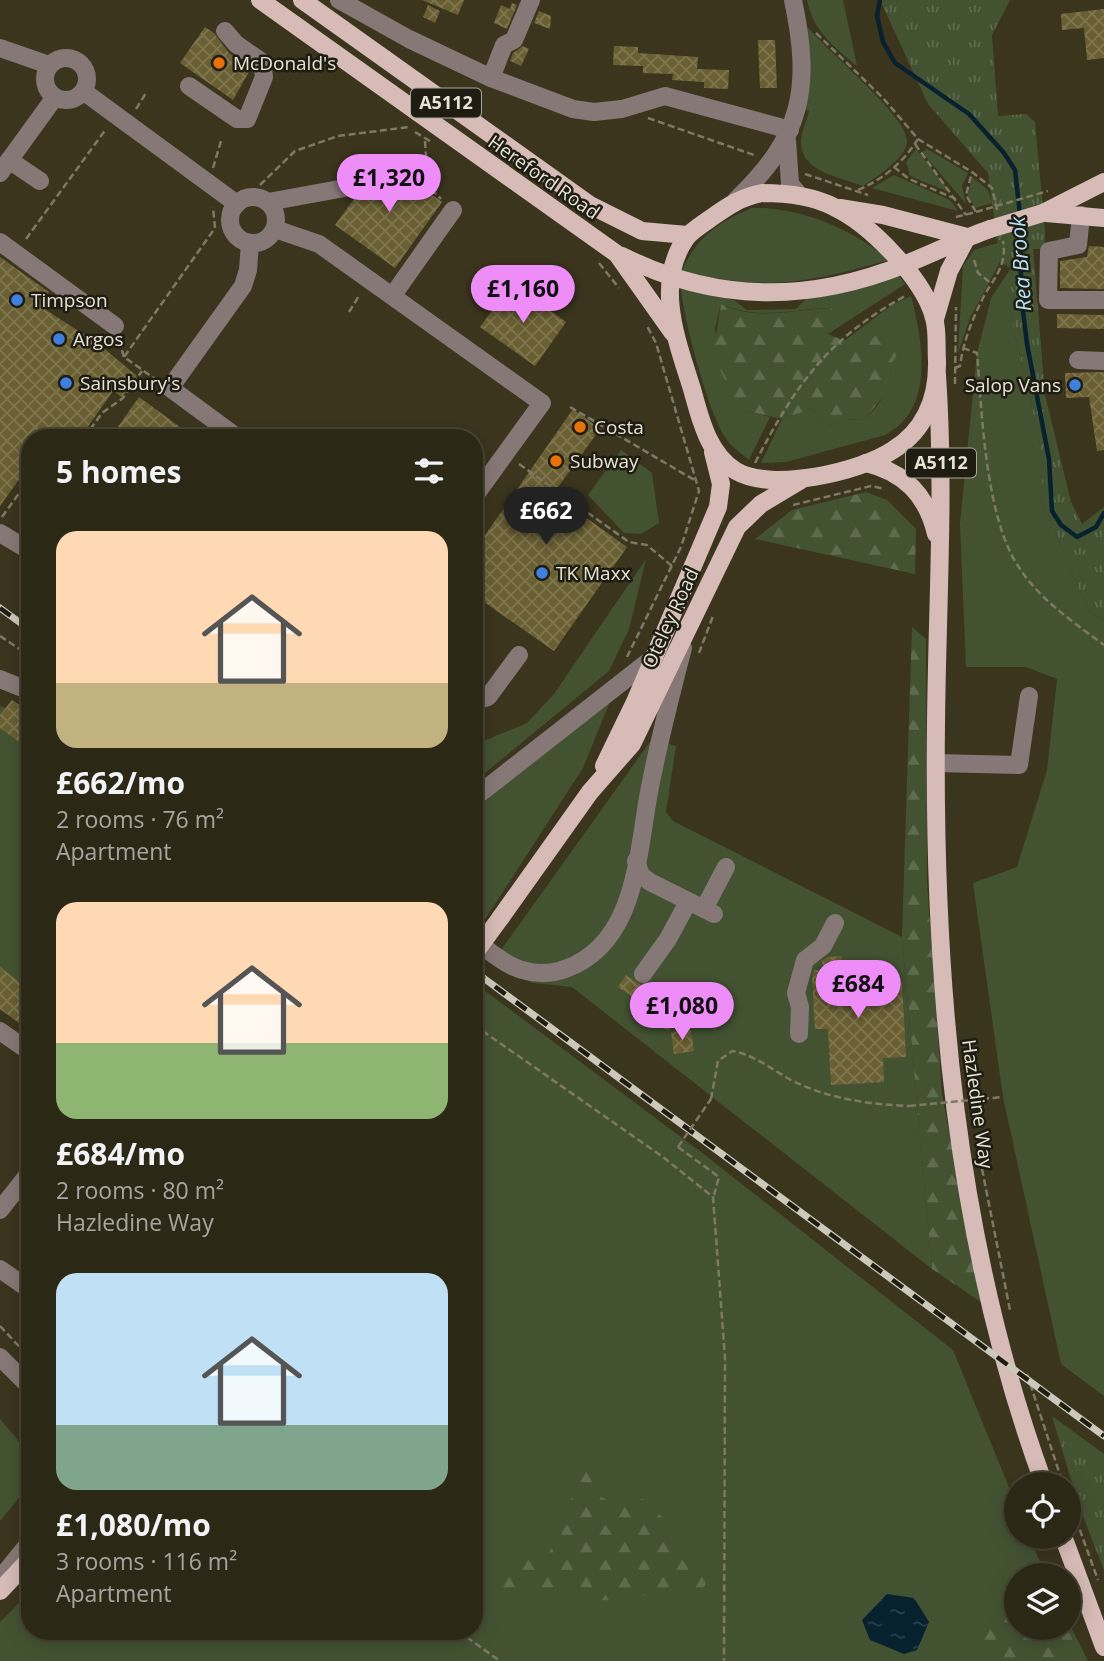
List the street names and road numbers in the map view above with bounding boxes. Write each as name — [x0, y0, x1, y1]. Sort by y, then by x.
road number: A5112 — [411, 88, 481, 118]
street label: Hereford Road — [483, 129, 605, 225]
road number: A5112 — [906, 448, 976, 477]
street label: Oteley Road — [636, 564, 704, 672]
street label: Hazledine Way — [956, 1038, 1000, 1171]

